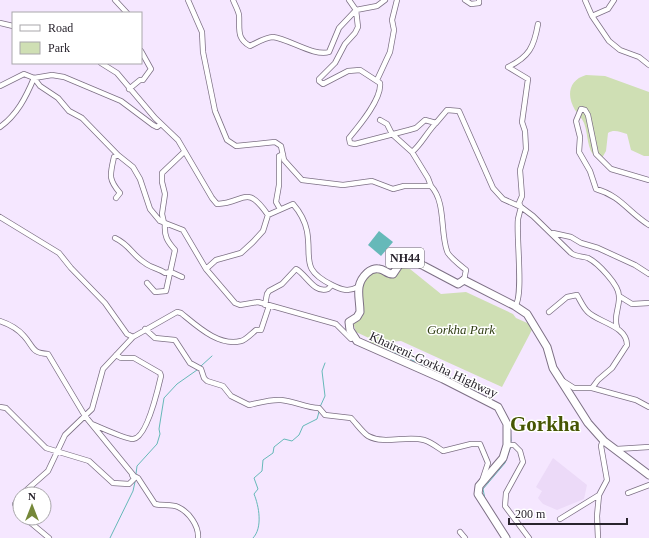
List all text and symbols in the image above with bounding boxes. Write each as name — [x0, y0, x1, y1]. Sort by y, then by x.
legend — [12, 12, 142, 64]
text: Road — [48, 21, 73, 35]
text: Park — [48, 41, 70, 55]
road number: NH44 — [386, 248, 424, 268]
park label: Gorkha Park — [427, 322, 495, 337]
street label: Khaireni-Gorkha Highway — [367, 328, 501, 401]
district label: Gorkha — [510, 412, 581, 436]
north arrow — [12, 486, 52, 526]
text: N — [28, 490, 36, 502]
scale bar — [509, 500, 627, 526]
text: 200 m — [515, 507, 546, 521]

